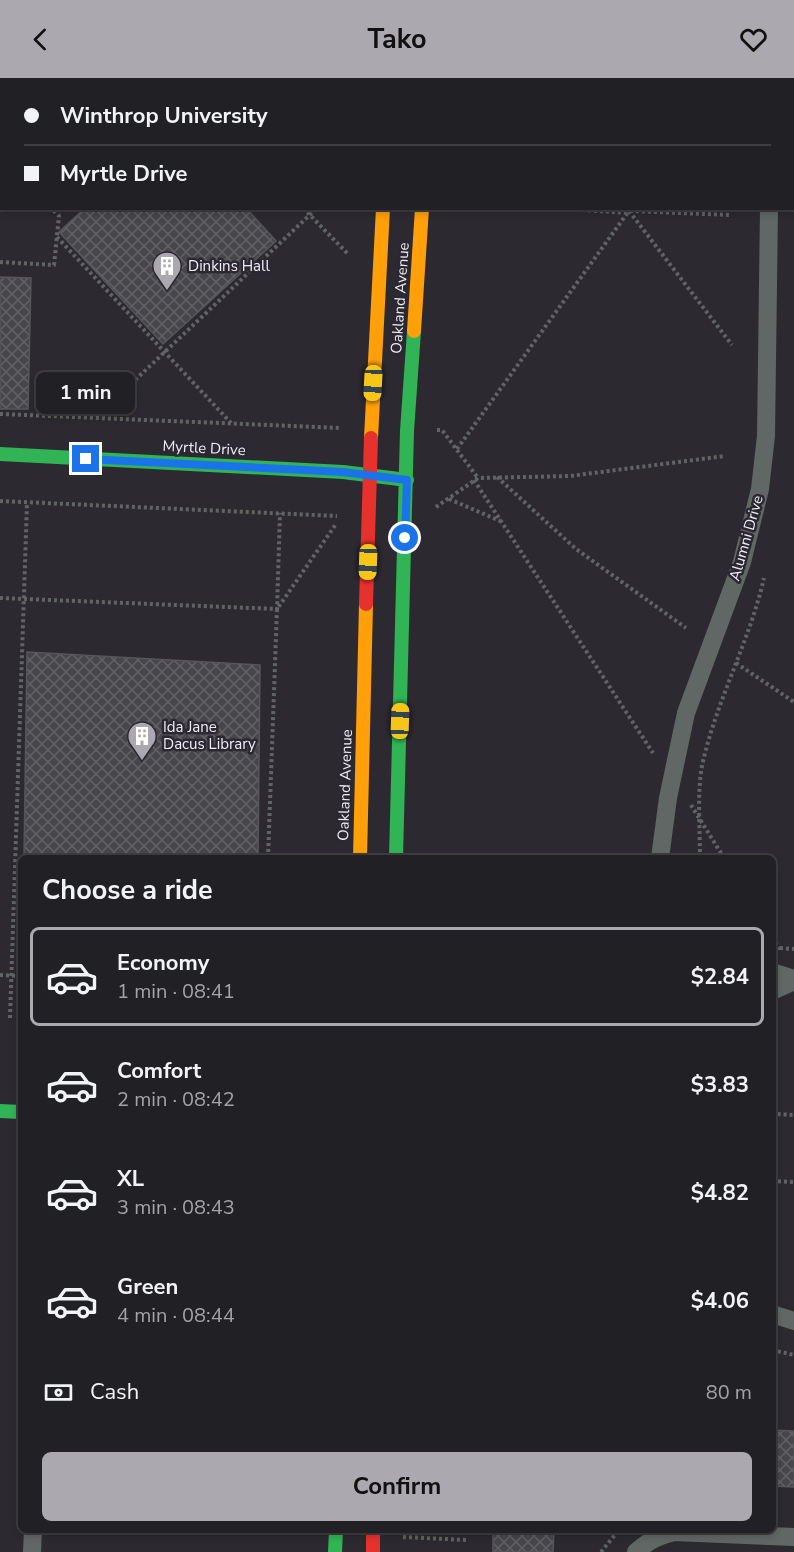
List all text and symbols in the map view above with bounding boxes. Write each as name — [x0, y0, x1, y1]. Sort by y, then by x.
text: Tako — [367, 21, 427, 58]
icon: back — [24, 23, 57, 56]
icon: heart — [737, 23, 770, 56]
text: Winthrop University — [60, 101, 268, 131]
text: Myrtle Drive — [60, 159, 187, 189]
street label: Oakland Avenue — [386, 242, 414, 354]
building icon: Dinkins Hall — [151, 250, 183, 292]
place label: Dinkins Hall — [188, 256, 271, 276]
car — [363, 365, 383, 401]
callout: 1 min — [36, 372, 136, 414]
text: 1 min — [60, 379, 111, 406]
street label: Myrtle Drive — [162, 436, 246, 460]
route end — [72, 445, 99, 472]
street label: Alumni Drive — [724, 493, 768, 583]
route start — [391, 524, 418, 551]
car — [358, 544, 378, 580]
car — [390, 703, 410, 739]
place label: Ida Jane Dacus Library — [163, 717, 256, 754]
building icon: Ida Jane Dacus Library — [126, 720, 158, 762]
street label: Oakland Avenue — [333, 729, 357, 841]
text: Choose a ride — [42, 872, 213, 909]
text: Economy — [117, 948, 209, 978]
icon: car — [45, 950, 99, 1004]
text: $2.84 — [691, 962, 749, 992]
text: 1 min · 08:41 — [117, 978, 235, 1005]
text: Comfort — [117, 1056, 201, 1086]
icon: car — [45, 1058, 99, 1112]
text: $3.83 — [691, 1070, 749, 1100]
text: 2 min · 08:42 — [117, 1086, 235, 1113]
text: XL — [117, 1164, 144, 1194]
icon: car — [45, 1166, 99, 1220]
text: $4.82 — [691, 1178, 749, 1208]
text: 3 min · 08:43 — [117, 1194, 235, 1221]
text: Green — [117, 1272, 178, 1302]
icon: car — [45, 1274, 99, 1328]
text: $4.06 — [691, 1286, 749, 1316]
text: 4 min · 08:44 — [117, 1302, 235, 1329]
icon: cash — [42, 1376, 75, 1409]
text: Cash — [90, 1377, 139, 1407]
text: 80 m — [706, 1379, 752, 1406]
button: Confirm — [42, 1452, 752, 1521]

